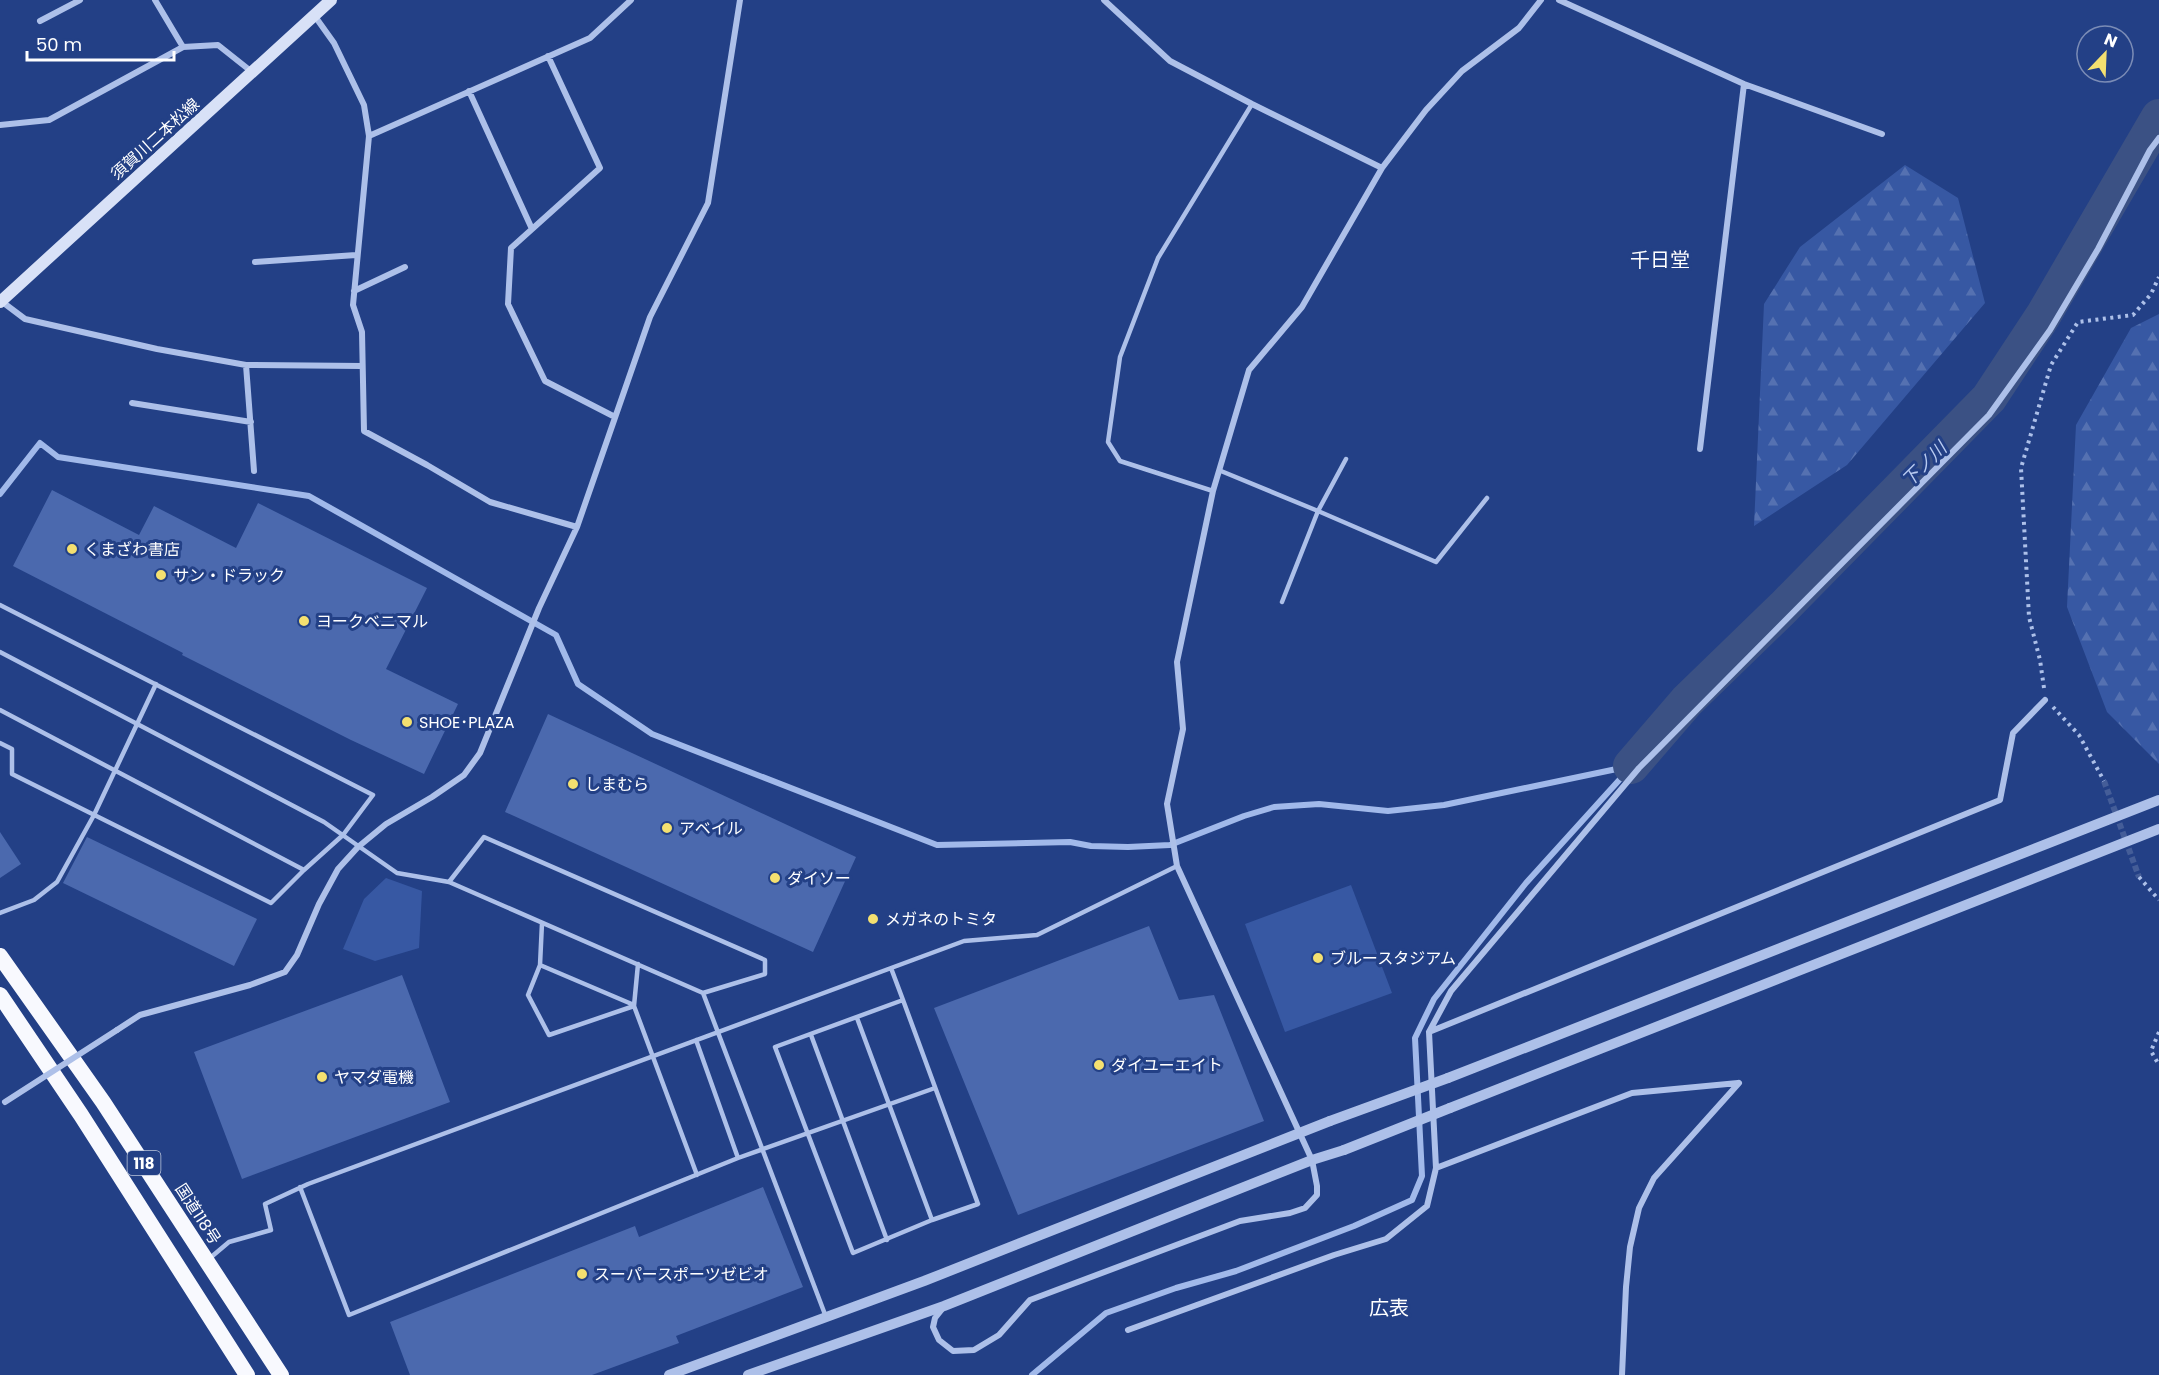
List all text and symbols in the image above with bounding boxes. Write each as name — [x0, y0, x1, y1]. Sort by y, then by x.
scale bar — [27, 24, 174, 62]
north arrow — [2075, 24, 2135, 84]
text: N — [2101, 28, 2121, 54]
text: 50 m — [36, 32, 82, 57]
street label: 須賀川二本松線 — [106, 93, 204, 185]
district label: 千日堂 — [1630, 246, 1690, 274]
water label: 下ノ川 — [1896, 435, 1953, 492]
place label: くまざわ書店 — [84, 538, 180, 561]
marker: くまざわ書店 — [65, 542, 79, 556]
place label: サン・ドラック — [173, 564, 285, 587]
marker: サン・ドラック — [154, 568, 168, 582]
place label: ヨークベニマル — [316, 610, 428, 633]
marker: ヨークベニマル — [297, 614, 311, 628]
place label: SHOE･PLAZA — [419, 711, 515, 734]
marker: SHOE･PLAZA — [400, 715, 414, 729]
place label: しまむら — [585, 773, 649, 796]
marker: しまむら — [566, 777, 580, 791]
place label: アベイル — [679, 817, 743, 840]
marker: アベイル — [660, 821, 674, 835]
place label: ダイソー — [787, 867, 851, 890]
marker: ダイソー — [768, 871, 782, 885]
place label: メガネのトミタ — [885, 908, 997, 931]
marker: メガネのトミタ — [866, 912, 880, 926]
place label: ブルースタジアム — [1330, 947, 1456, 970]
marker: ブルースタジアム — [1311, 951, 1325, 965]
place label: ダイユーエイト — [1111, 1054, 1223, 1077]
marker: ダイユーエイト — [1092, 1058, 1106, 1072]
place label: ヤマダ電機 — [334, 1066, 414, 1089]
marker: ヤマダ電機 — [315, 1070, 329, 1084]
road number: 118 — [128, 1151, 160, 1175]
street label: 国道118号 — [170, 1179, 226, 1249]
place label: スーパースポーツゼビオ — [594, 1263, 769, 1286]
marker: スーパースポーツゼビオ — [575, 1267, 589, 1281]
district label: 広表 — [1369, 1294, 1409, 1322]

